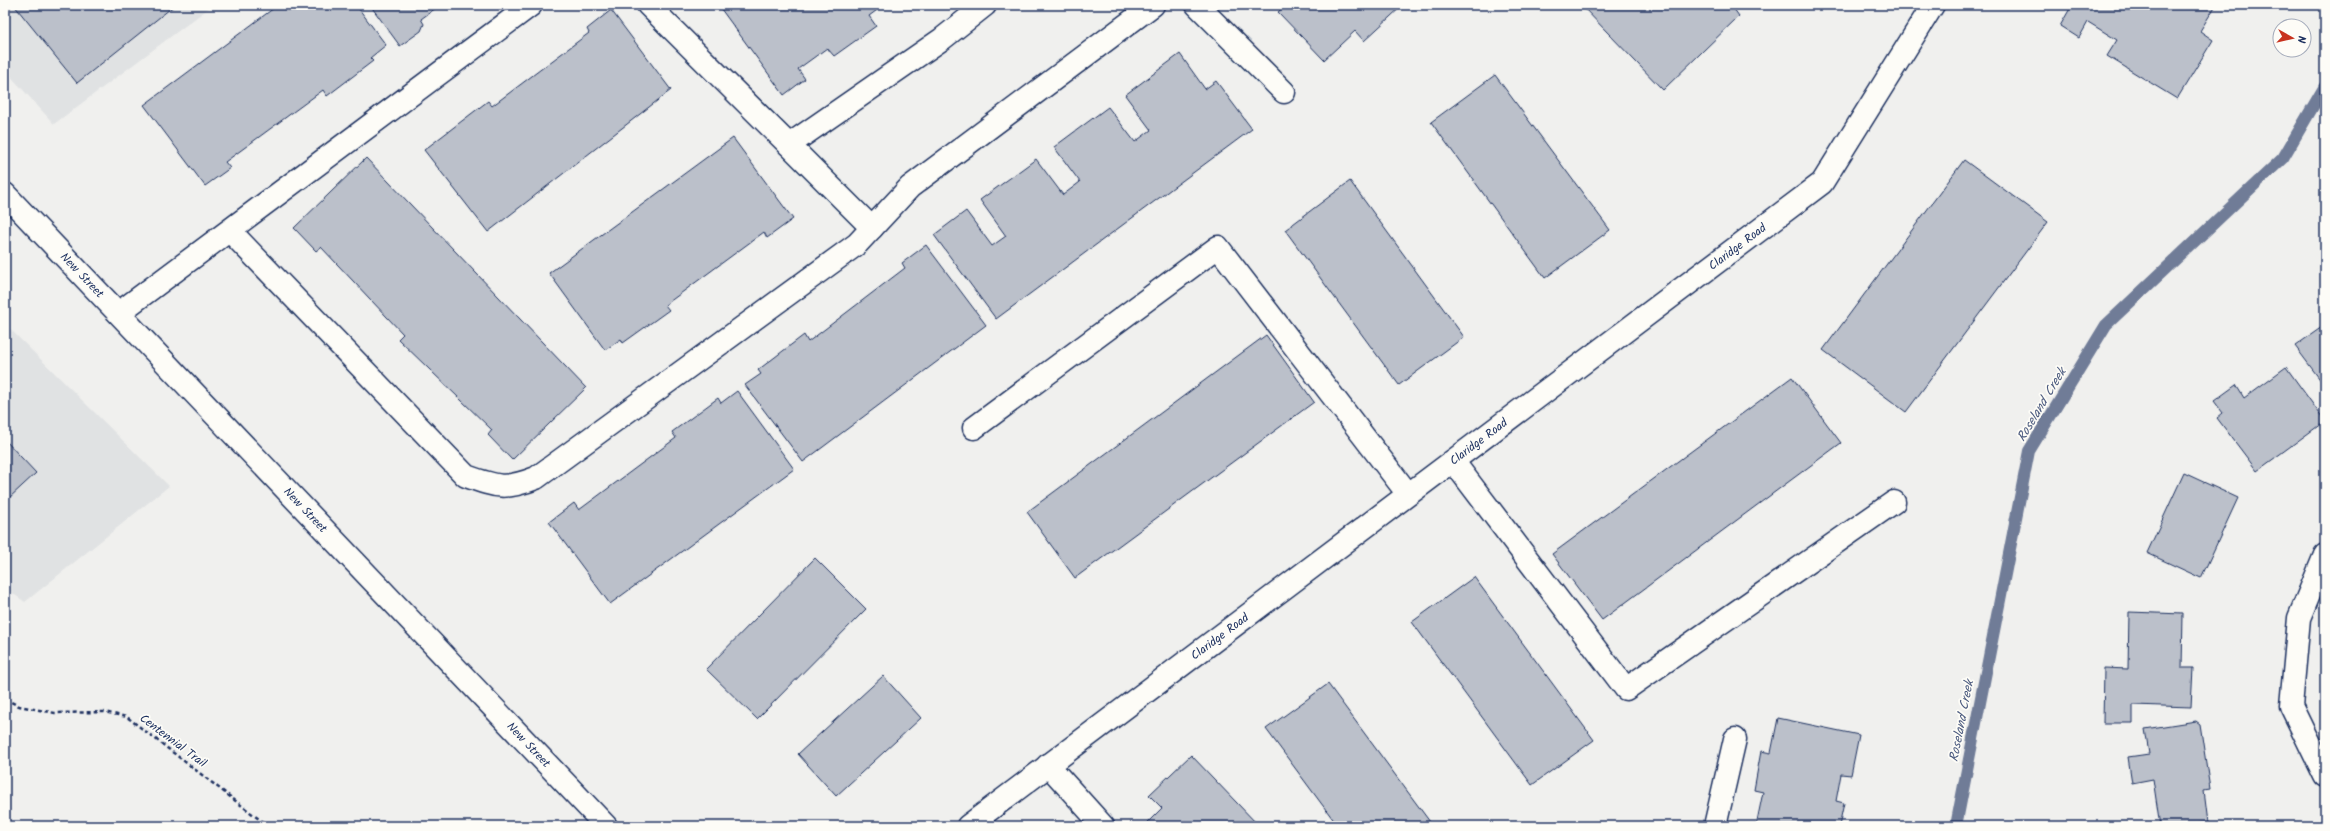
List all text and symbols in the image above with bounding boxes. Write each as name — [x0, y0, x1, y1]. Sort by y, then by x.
north arrow — [2272, 18, 2312, 58]
text: N — [2292, 35, 2310, 44]
street label: Claridge Road — [1704, 218, 1771, 275]
street label: New Street — [56, 248, 109, 303]
water label: Roseland Creek — [2012, 363, 2073, 446]
street label: Claridge Road — [1445, 413, 1512, 470]
street label: New Street — [279, 483, 332, 537]
street label: Claridge Road — [1187, 608, 1254, 665]
water label: Roseland Creek — [1944, 677, 1981, 764]
street label: Centennial Trail — [135, 709, 211, 773]
street label: New Street — [502, 718, 555, 772]

